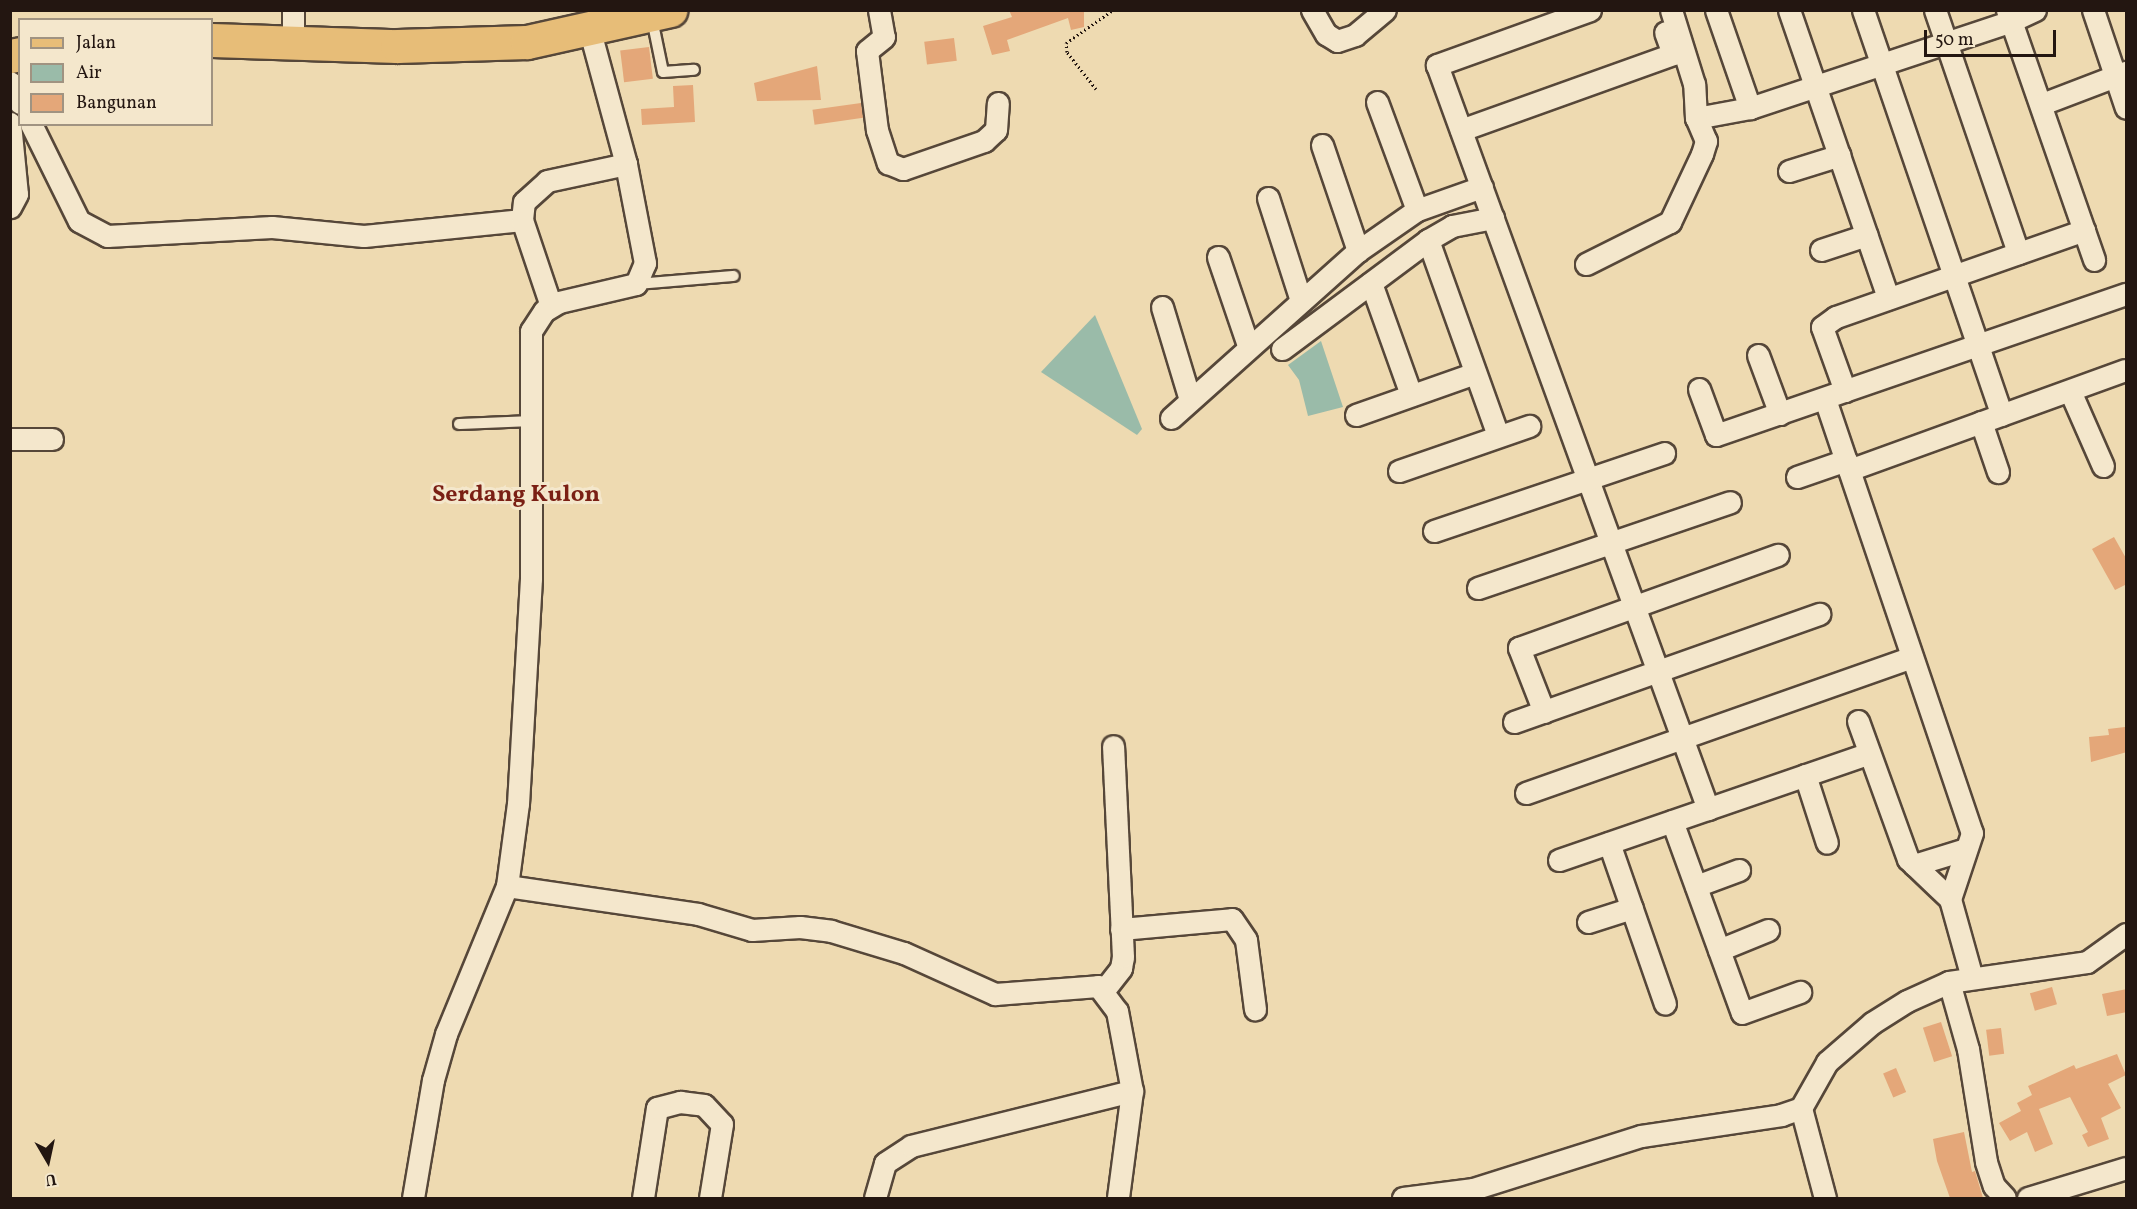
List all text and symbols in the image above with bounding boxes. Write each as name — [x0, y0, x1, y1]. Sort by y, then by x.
legend — [18, 18, 213, 126]
scale bar — [1927, 18, 2059, 56]
text: 50 m — [1935, 28, 1974, 53]
text: Jalan — [76, 31, 116, 56]
text: Air — [76, 61, 102, 86]
text: Bangunan — [76, 91, 157, 116]
district label: Serdang Kulon — [432, 482, 600, 510]
north arrow — [18, 1131, 78, 1191]
text: U — [44, 1167, 58, 1191]

